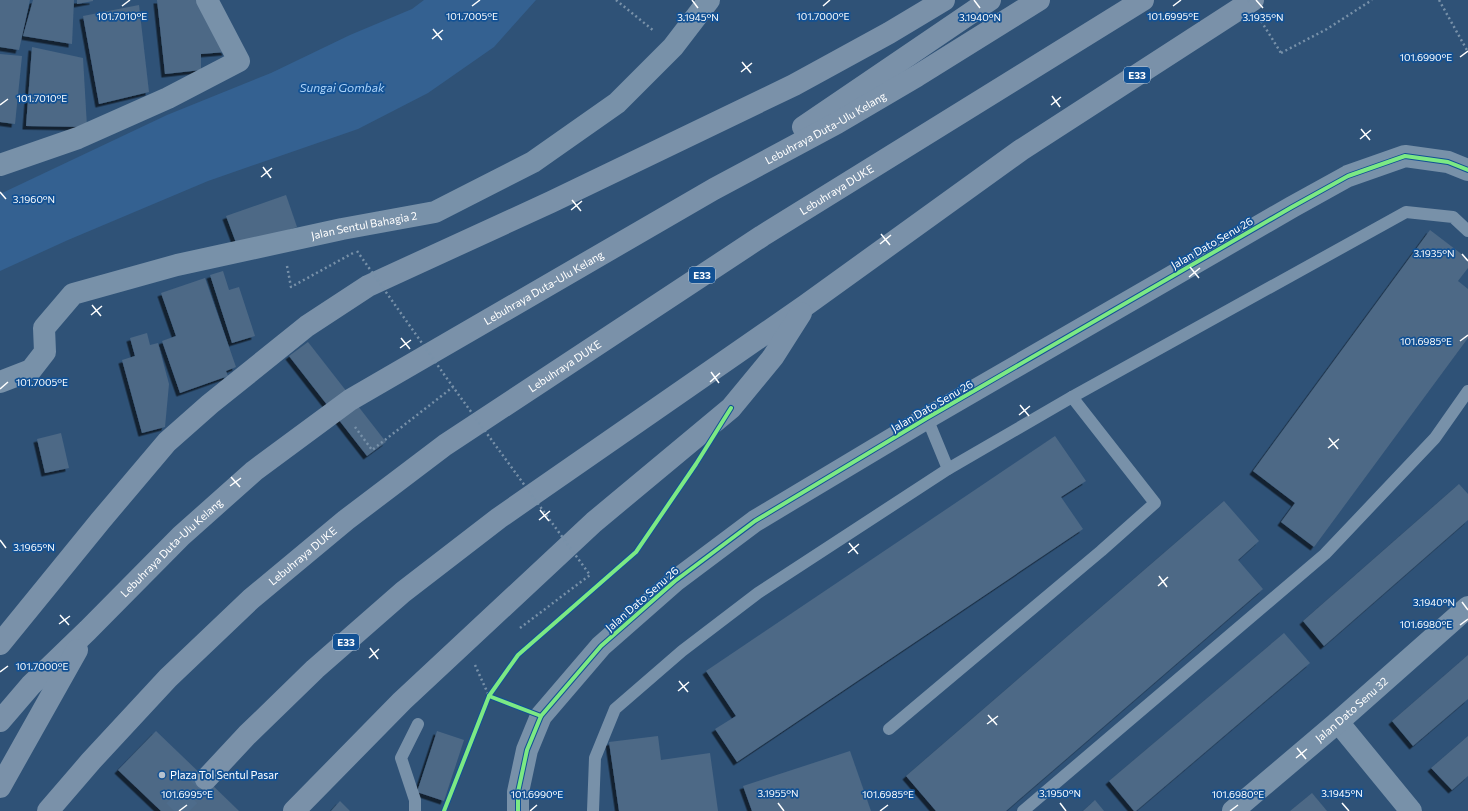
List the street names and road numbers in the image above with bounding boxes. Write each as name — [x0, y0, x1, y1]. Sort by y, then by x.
road number: E33 — [1124, 67, 1150, 83]
street label: Lebuhraya Duta-Ulu Kelang — [763, 89, 888, 166]
street label: Lebuhraya DUKE — [797, 162, 876, 217]
street label: Jalan Sentul Bahagia 2 — [310, 208, 418, 243]
street label: Jalan Dato Senu 26 — [1168, 214, 1256, 272]
street label: Lebuhraya Duta-Ulu Kelang — [481, 247, 606, 327]
road number: E33 — [689, 267, 715, 283]
street label: Lebuhraya DUKE — [526, 337, 603, 394]
street label: Jalan Dato Senu 26 — [888, 377, 976, 435]
street label: Lebuhraya Duta-Ulu Kelang — [118, 495, 225, 599]
street label: Lebuhraya DUKE — [266, 524, 339, 588]
street label: Jalan Dato Senu 26 — [603, 563, 682, 635]
road number: E33 — [333, 634, 359, 650]
street label: Jalan Dato Senu 32 — [1312, 674, 1390, 745]

